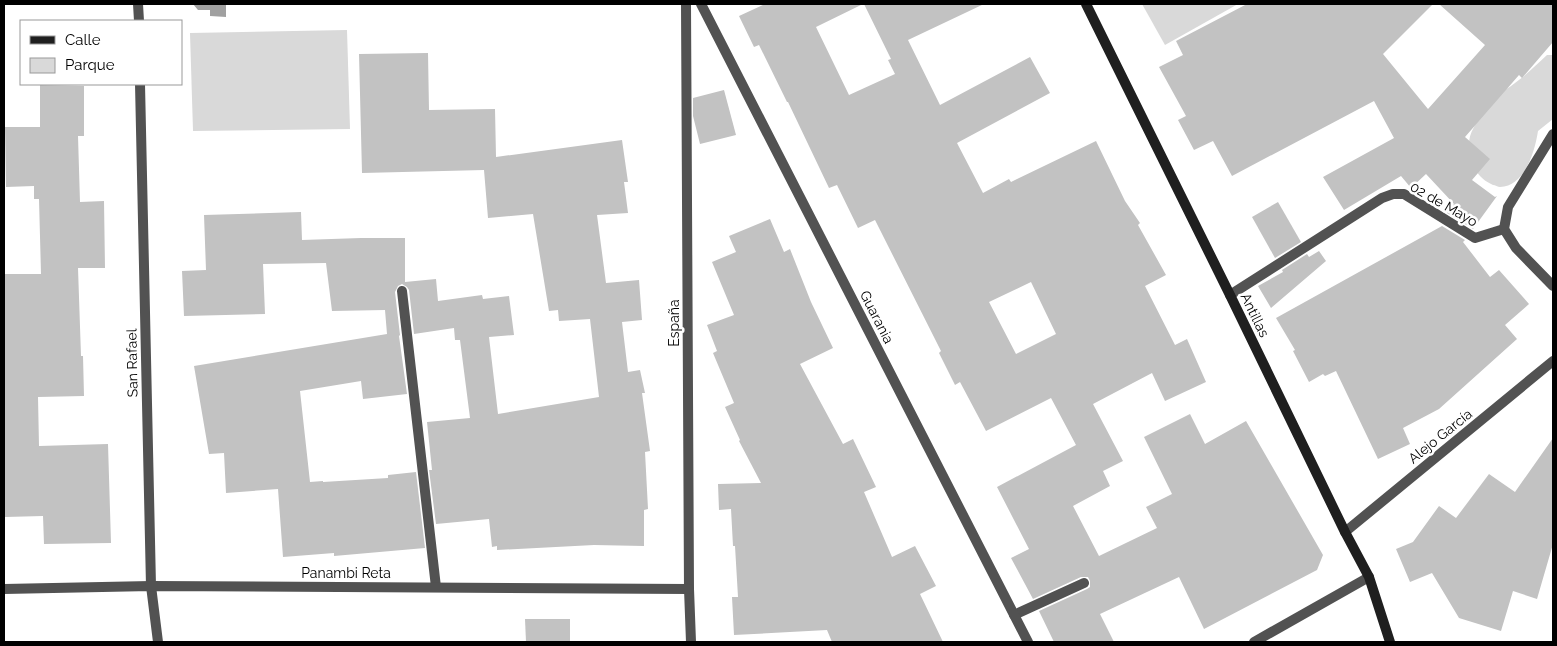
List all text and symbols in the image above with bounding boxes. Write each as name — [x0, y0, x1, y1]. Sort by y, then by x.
legend — [20, 20, 182, 85]
text: Calle — [65, 31, 101, 49]
text: Parque — [65, 56, 115, 74]
street label: 02 de Mayo — [1407, 178, 1481, 230]
street label: Guarania — [857, 288, 897, 346]
street label: Antillas — [1237, 290, 1273, 340]
street label: España — [666, 299, 682, 347]
street label: San Rafael — [123, 328, 141, 397]
street label: Alejo García — [1405, 405, 1475, 467]
street label: Panambi Reta — [301, 565, 391, 581]

